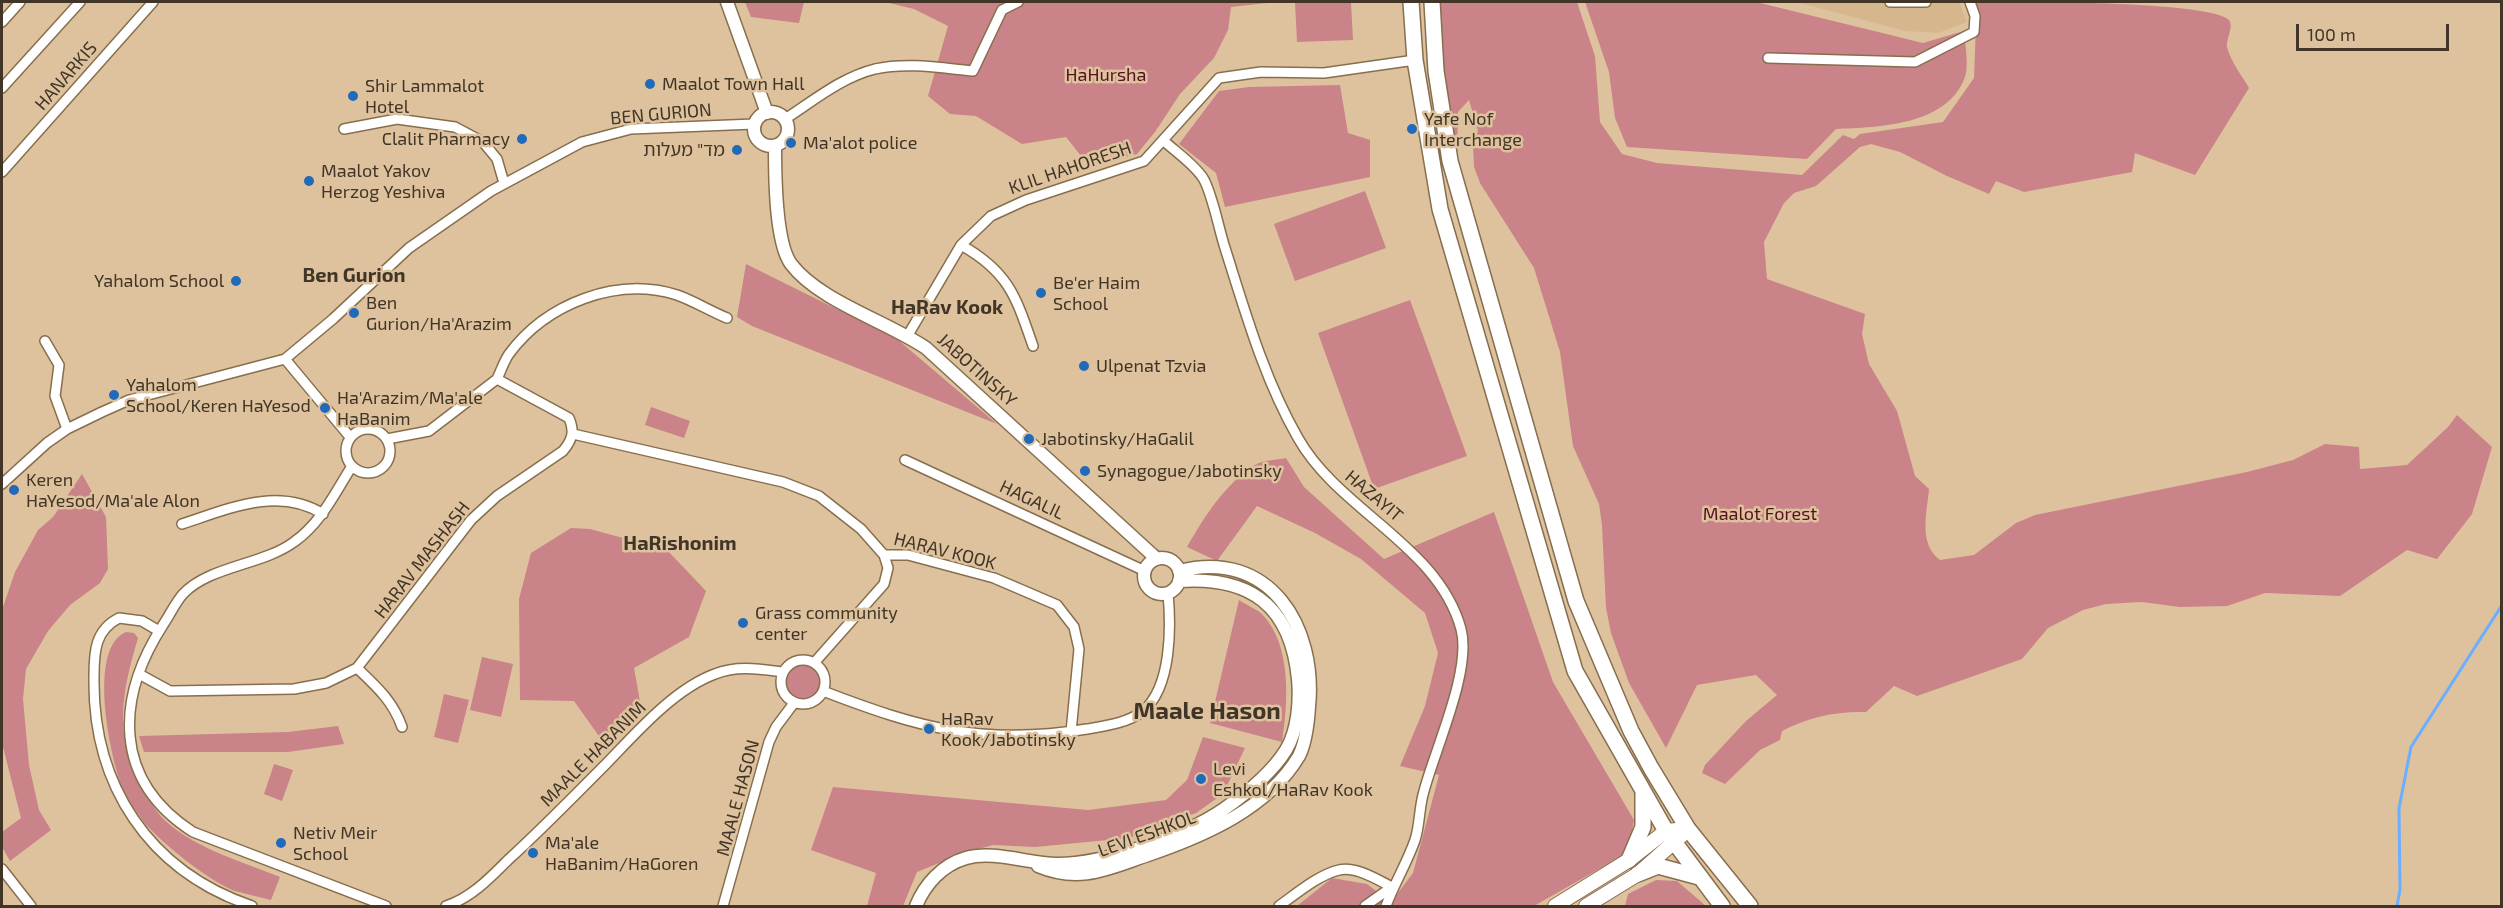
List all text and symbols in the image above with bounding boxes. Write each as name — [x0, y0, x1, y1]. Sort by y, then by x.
scale bar — [2299, 12, 2452, 50]
text: 100 m — [2307, 23, 2356, 45]
street label: HANARKIS — [30, 37, 102, 115]
park label: HaHursha — [1066, 64, 1146, 86]
place label: Maalot Town Hall — [662, 73, 804, 95]
place label: Shir Lammalot Hotel — [365, 75, 484, 118]
marker: Maalot Town Hall — [643, 77, 657, 91]
marker: Shir Lammalot Hotel — [346, 89, 360, 103]
street label: BEN GURION — [609, 99, 713, 129]
place label: Yafe Nof Interchange — [1424, 108, 1522, 150]
marker: Yafe Nof Interchange — [1405, 122, 1419, 136]
place label: Clalit Pharmacy — [382, 128, 510, 150]
marker: Clalit Pharmacy — [515, 132, 529, 146]
place label: Ma'alot police — [803, 132, 917, 154]
marker: Ma'alot police — [784, 136, 798, 150]
street label: KLIL HAHORESH — [1006, 137, 1134, 199]
place label: מד" מעלות — [643, 139, 725, 161]
marker: מד" מעלות — [730, 143, 744, 157]
place label: Maalot Yakov Herzog Yeshiva — [321, 160, 445, 202]
marker: Maalot Yakov Herzog Yeshiva — [302, 174, 316, 188]
district label: Ben Gurion — [302, 263, 406, 287]
place label: Yahalom School — [94, 270, 224, 292]
place label: Be'er Haim School — [1053, 272, 1140, 314]
marker: Yahalom School — [229, 274, 243, 288]
marker: Be'er Haim School — [1034, 286, 1048, 300]
place label: Ben Gurion/Ha'Arazim — [366, 292, 512, 334]
district label: HaRav Kook — [891, 295, 1003, 319]
marker: Ben Gurion/Ha'Arazim — [347, 306, 361, 320]
street label: JABOTINSKY — [933, 329, 1021, 411]
place label: Ulpenat Tzvia — [1096, 355, 1206, 377]
marker: Ulpenat Tzvia — [1077, 359, 1091, 373]
place label: Yahalom School/Keren HaYesod — [126, 374, 311, 416]
place label: Ha'Arazim/Ma'ale HaBanim — [337, 387, 483, 430]
marker: Yahalom School/Keren HaYesod — [107, 388, 121, 402]
marker: Ha'Arazim/Ma'ale HaBanim — [318, 401, 332, 415]
place label: Jabotinsky/HaGalil — [1041, 428, 1194, 450]
marker: Jabotinsky/HaGalil — [1022, 432, 1036, 446]
place label: Synagogue/Jabotinsky — [1097, 460, 1282, 482]
marker: Synagogue/Jabotinsky — [1078, 464, 1092, 478]
street label: HAZAYIT — [1341, 466, 1407, 526]
place label: Keren HaYesod/Ma'ale Alon — [26, 469, 200, 512]
street label: HAGALIL — [996, 476, 1068, 524]
marker: Keren HaYesod/Ma'ale Alon — [7, 483, 21, 497]
street label: HARAV MASHASH — [370, 497, 474, 623]
park label: Maalot Forest — [1703, 503, 1817, 525]
street label: HARAV KOOK — [892, 528, 998, 574]
district label: HaRishonim — [623, 531, 737, 555]
place label: Grass community center — [755, 602, 898, 644]
marker: Grass community center — [736, 616, 750, 630]
street label: MAALE HABANIM — [536, 697, 650, 811]
district label: Maale Hason — [1133, 697, 1281, 725]
place label: HaRav Kook/Jabotinsky — [941, 708, 1076, 750]
marker: HaRav Kook/Jabotinsky — [922, 722, 936, 736]
street label: MAALE HASON — [712, 737, 764, 859]
place label: Levi Eshkol/HaRav Kook — [1213, 758, 1373, 800]
marker: Levi Eshkol/HaRav Kook — [1194, 772, 1208, 786]
street label: LEVI ESHKOL — [1095, 806, 1199, 862]
place label: Netiv Meir School — [293, 822, 377, 864]
place label: Ma'ale HaBanim/HaGoren — [545, 832, 698, 874]
marker: Netiv Meir School — [274, 836, 288, 850]
marker: Ma'ale HaBanim/HaGoren — [526, 846, 540, 860]

